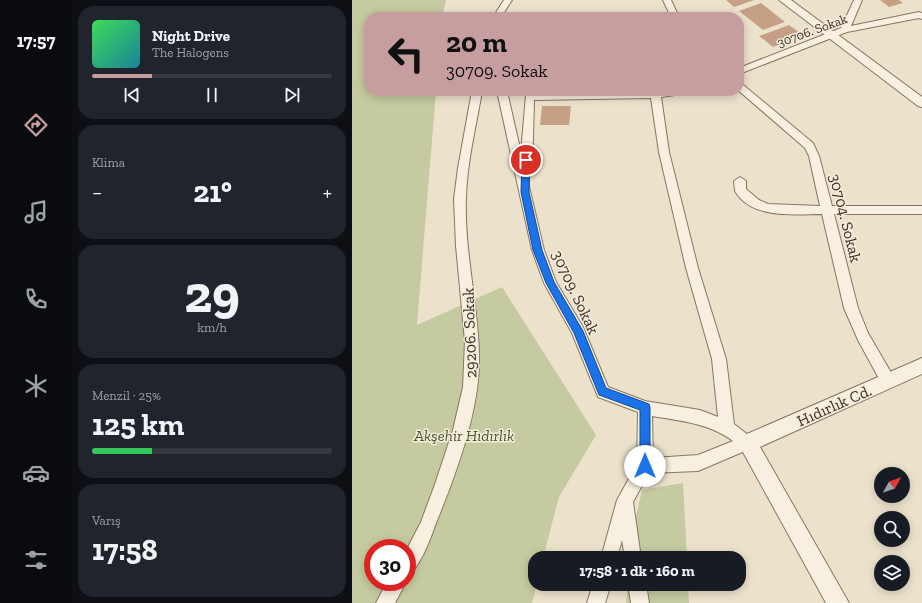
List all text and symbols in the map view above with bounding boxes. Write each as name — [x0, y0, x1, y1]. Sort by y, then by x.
street label: 30706. Sokak — [775, 11, 849, 50]
text: 20 m — [446, 26, 507, 59]
text: Night Drive — [152, 27, 230, 45]
icon: left — [380, 28, 432, 80]
text: 17:57 — [17, 30, 55, 52]
text: The Halogens — [152, 45, 229, 60]
text: 30709. Sokak — [446, 60, 548, 82]
icon: previous — [121, 84, 143, 106]
icon: pause — [201, 84, 223, 106]
icon: next — [281, 84, 303, 106]
icon: directions — [22, 111, 50, 139]
pin — [509, 143, 543, 177]
icon: arrive — [515, 149, 537, 171]
text: Klima — [92, 155, 125, 170]
street label: 30704. Sokak — [825, 172, 866, 265]
text: 21° — [193, 174, 232, 210]
text: − — [92, 179, 102, 206]
text: + — [323, 179, 332, 206]
icon: music — [22, 198, 50, 226]
street label: 30709. Sokak — [548, 247, 604, 338]
text: 29 — [184, 263, 240, 325]
icon: phone — [22, 285, 50, 313]
street label: 29206. Sokak — [458, 287, 481, 379]
text: km/h — [197, 320, 227, 335]
icon: climate — [22, 372, 50, 400]
street label: Hıdırlık Cd. — [794, 381, 874, 430]
text: Menzil · 25% — [92, 388, 161, 403]
text: 125 km — [92, 407, 184, 443]
park label: Akşehir Hıdırlık — [413, 426, 514, 445]
position arrow — [624, 445, 666, 487]
icon: car — [22, 459, 50, 487]
north arrow — [874, 467, 910, 503]
map controls — [874, 467, 910, 591]
button: search — [874, 511, 910, 547]
text: Varış — [92, 513, 121, 528]
text: 17:58 — [92, 532, 158, 568]
speed limit sign: 30 — [364, 539, 416, 591]
icon: filters — [22, 546, 50, 574]
button: layers — [874, 555, 910, 591]
text: 17:58 · 1 dk · 160 m — [579, 562, 695, 580]

